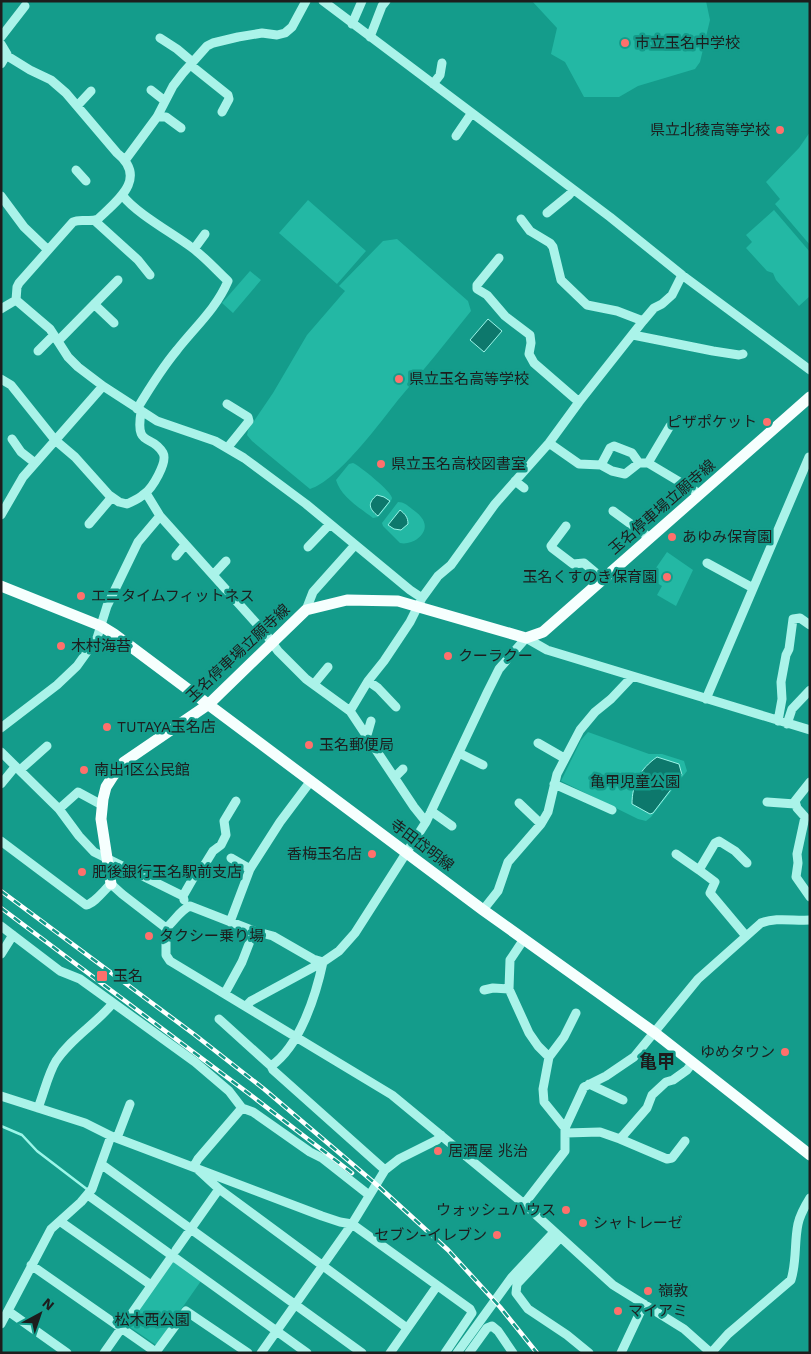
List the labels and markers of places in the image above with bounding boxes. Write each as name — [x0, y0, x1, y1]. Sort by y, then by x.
place label: 市立玉名中学校 — [635, 34, 740, 52]
marker: 市立玉名中学校 — [619, 37, 631, 49]
place label: 県立北稜高等学校 — [650, 121, 770, 139]
marker: 県立北稜高等学校 — [774, 124, 786, 136]
place label: 県立玉名高等学校 — [409, 370, 529, 388]
marker: 県立玉名高等学校 — [393, 373, 405, 385]
place label: ピザポケット — [667, 413, 757, 431]
marker: ピザポケット — [761, 416, 773, 428]
place label: 県立玉名高校図書室 — [391, 455, 526, 473]
marker: 県立玉名高校図書室 — [375, 458, 387, 470]
place label: あゆみ保育園 — [682, 528, 772, 546]
marker: あゆみ保育園 — [666, 531, 678, 543]
place label: 玉名くすのき保育園 — [522, 568, 657, 586]
marker: 玉名くすのき保育園 — [661, 571, 673, 583]
place label: エニタイムフィットネス — [91, 587, 255, 605]
marker: エニタイムフィットネス — [75, 590, 87, 602]
place label: 木村海苔 — [71, 637, 131, 655]
marker: 木村海苔 — [55, 640, 67, 652]
place label: クーラクー — [458, 647, 533, 665]
marker: クーラクー — [442, 650, 454, 662]
place label: TUTAYA玉名店 — [117, 718, 216, 736]
marker: TUTAYA玉名店 — [101, 721, 113, 733]
place label: 玉名郵便局 — [319, 736, 394, 754]
marker: 玉名郵便局 — [303, 739, 315, 751]
place label: 南出1区公民館 — [94, 761, 190, 779]
marker: 南出1区公民館 — [78, 764, 90, 776]
place label: 香梅玉名店 — [287, 845, 362, 863]
marker: 香梅玉名店 — [366, 848, 378, 860]
place label: 肥後銀行玉名駅前支店 — [92, 863, 242, 881]
marker: 肥後銀行玉名駅前支店 — [76, 866, 88, 878]
place label: タクシー乗り場 — [159, 927, 264, 945]
marker: タクシー乗り場 — [143, 930, 155, 942]
place label: 玉名 — [113, 967, 143, 985]
marker: 玉名 — [95, 969, 109, 983]
place label: ゆめタウン — [700, 1043, 775, 1061]
marker: ゆめタウン — [779, 1046, 791, 1058]
place label: 居酒屋 兆治 — [448, 1142, 528, 1160]
marker: 居酒屋 兆治 — [432, 1145, 444, 1157]
place label: ウォッシュハウス — [436, 1201, 556, 1219]
marker: ウォッシュハウス — [560, 1204, 572, 1216]
place label: シャトレーゼ — [593, 1214, 683, 1232]
marker: シャトレーゼ — [577, 1217, 589, 1229]
place label: セブン-イレブン — [374, 1226, 487, 1244]
marker: セブン-イレブン — [491, 1229, 503, 1241]
place label: 嶺敦 — [658, 1282, 688, 1300]
marker: 嶺敦 — [642, 1285, 654, 1297]
place label: マイアミ — [628, 1302, 688, 1320]
marker: マイアミ — [612, 1305, 624, 1317]

